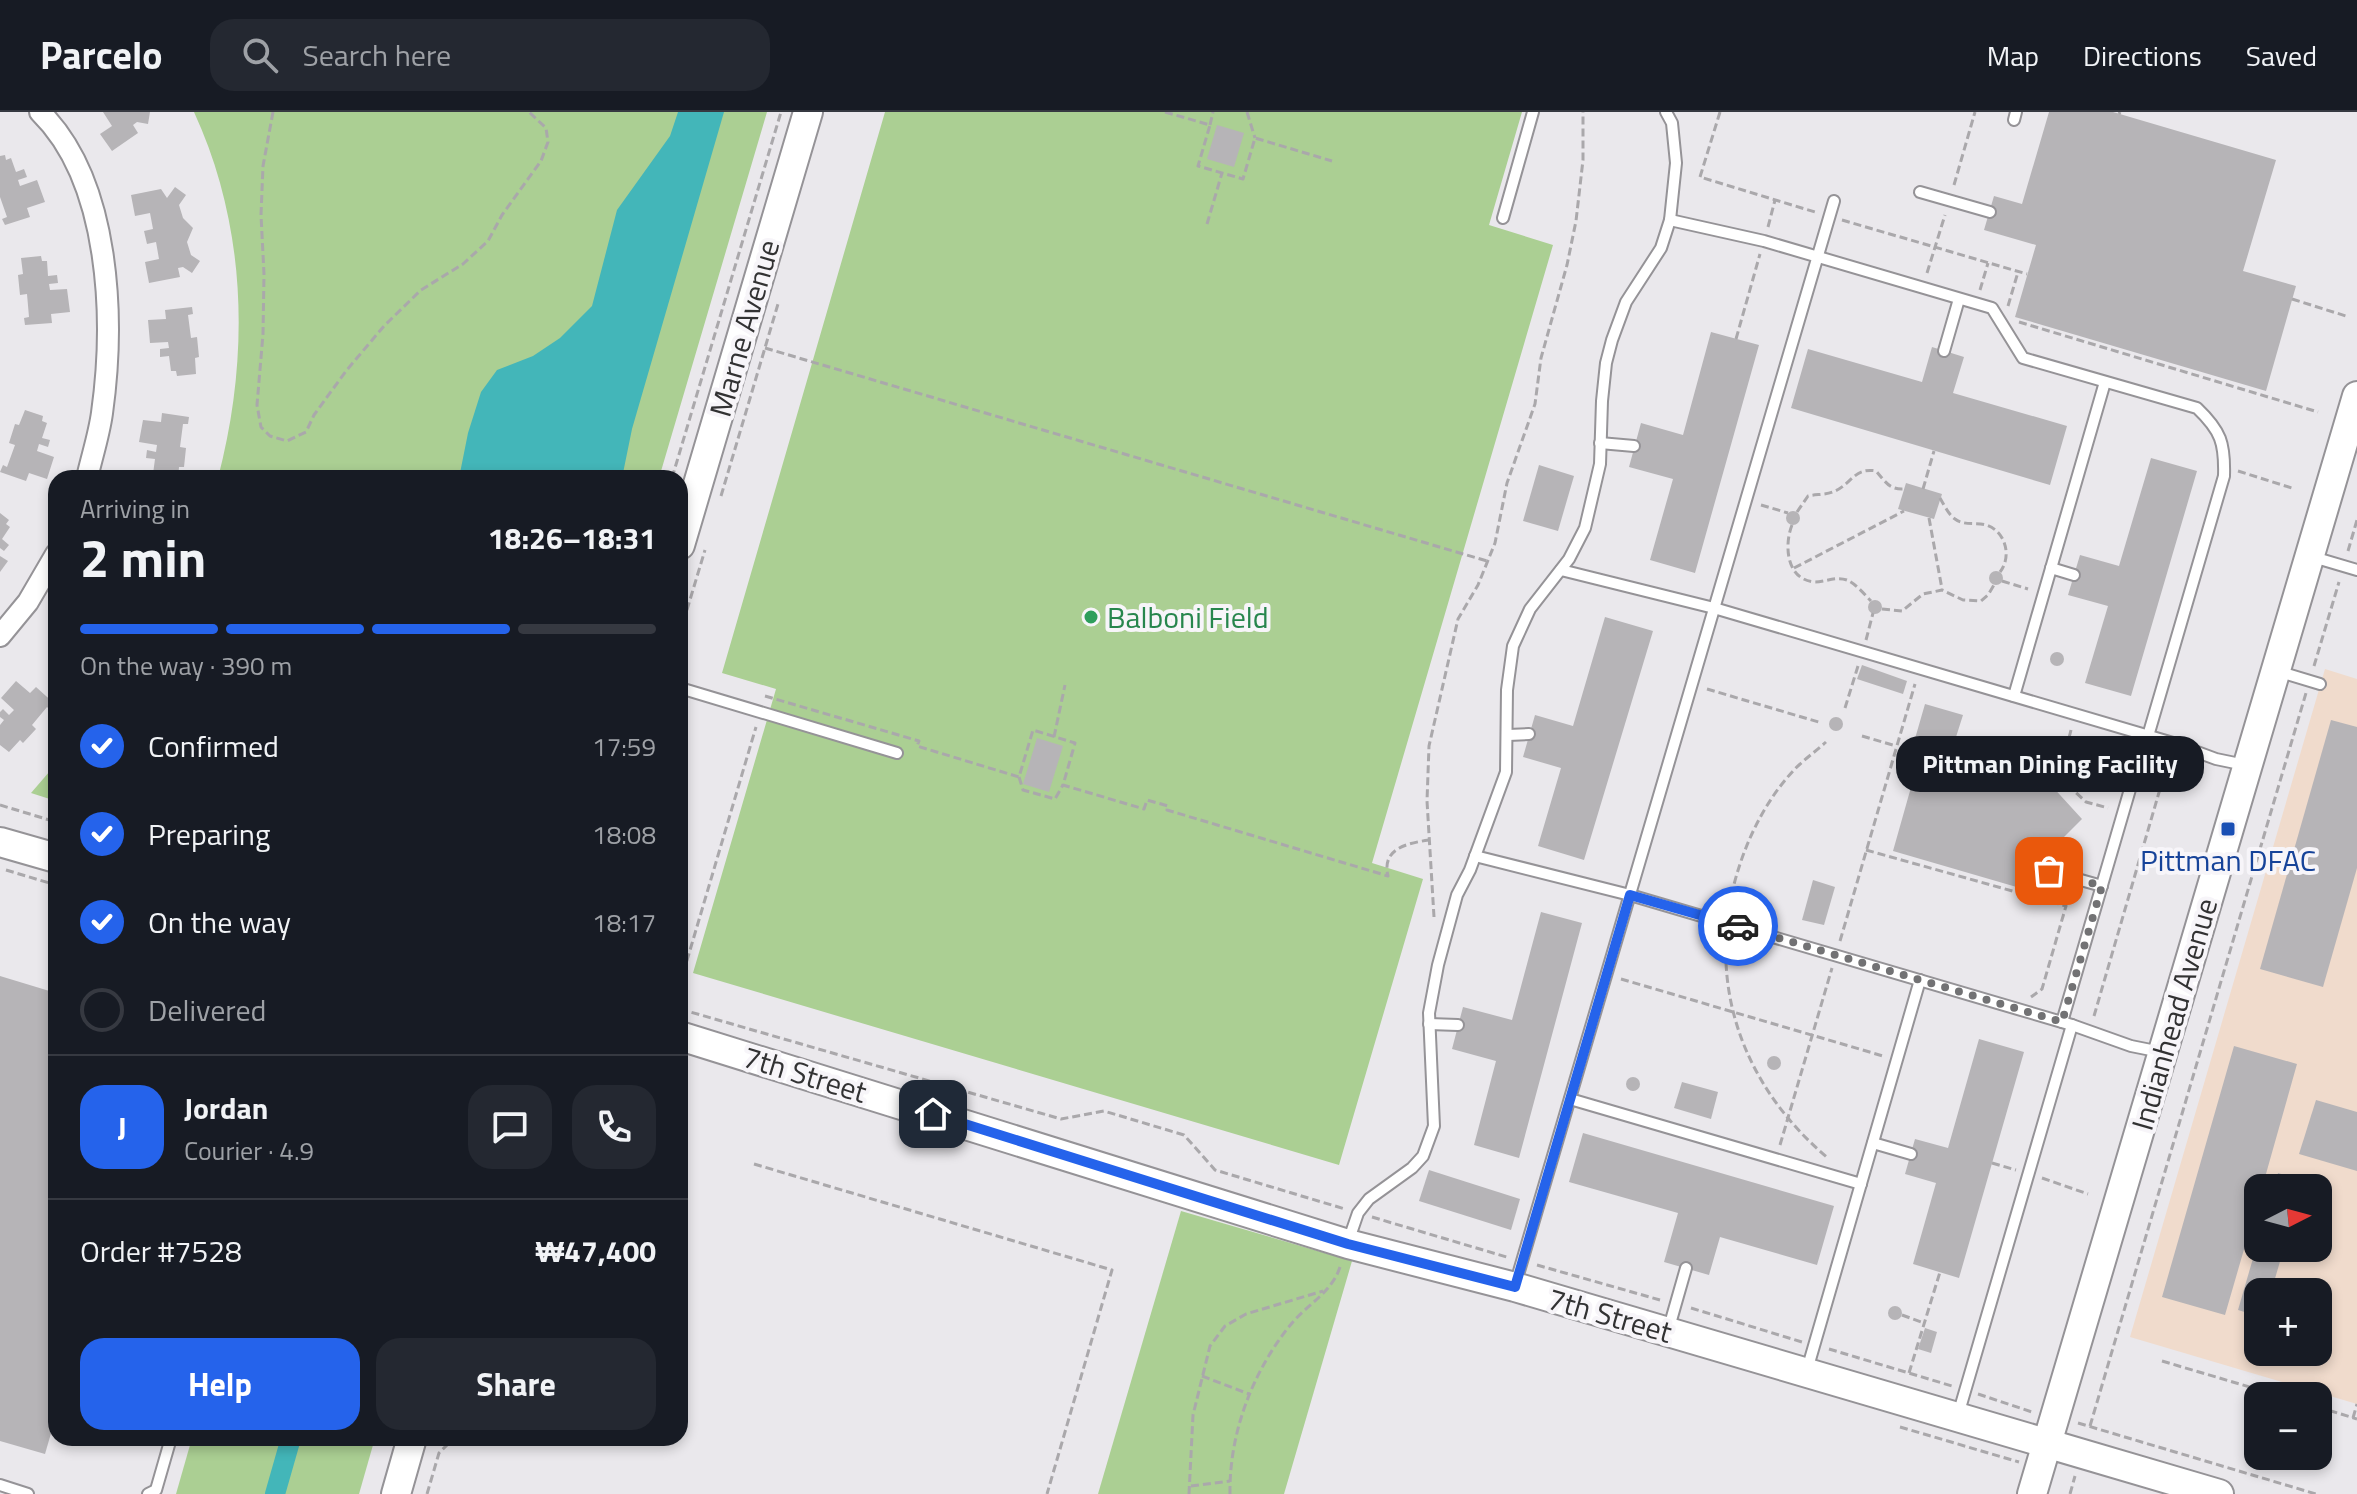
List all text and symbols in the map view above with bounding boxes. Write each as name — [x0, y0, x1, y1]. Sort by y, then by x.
search box — [210, 19, 770, 91]
text: Parcelo — [40, 26, 162, 84]
text: Search here — [302, 32, 451, 78]
icon: search — [238, 33, 282, 77]
text: Map — [1987, 34, 2039, 77]
text: Directions — [2083, 34, 2202, 77]
text: Saved — [2246, 34, 2317, 77]
street label: Marne Avenue — [697, 234, 791, 422]
text: Arriving in — [80, 489, 190, 528]
text: 18:26–18:31 — [488, 515, 656, 561]
text: 2 min — [80, 518, 206, 597]
place label: Balboni Field — [1107, 594, 1269, 640]
marker: Balboni Field — [1082, 608, 1100, 626]
text: On the way · 390 m — [80, 646, 292, 685]
text: Confirmed — [148, 723, 279, 769]
icon: check — [80, 724, 124, 768]
text: 17:59 — [592, 727, 656, 766]
callout: Pittman Dining Facility — [1895, 735, 2203, 791]
text: Pittman Dining Facility — [1922, 744, 2178, 783]
text: Preparing — [148, 811, 270, 857]
icon: check — [80, 812, 124, 856]
text: 18:08 — [592, 815, 656, 854]
marker: Pittman DFAC — [2219, 820, 2237, 838]
pin — [2015, 837, 2083, 905]
place label: Pittman DFAC — [2140, 837, 2316, 883]
icon: bag — [2027, 849, 2071, 893]
courier — [1698, 886, 1778, 966]
street label: Indianhead Avenue — [2119, 892, 2229, 1136]
text: On the way — [148, 899, 291, 945]
icon: check — [80, 900, 124, 944]
text: 18:17 — [592, 903, 656, 942]
icon: car — [1716, 904, 1760, 948]
text: Delivered — [148, 987, 266, 1033]
street label: 7th Street — [737, 1033, 873, 1115]
pin — [899, 1080, 967, 1148]
text: Jordan — [184, 1085, 268, 1131]
button: chat — [468, 1085, 552, 1169]
button: phone — [572, 1085, 656, 1169]
icon: home — [911, 1092, 955, 1136]
text: J — [117, 1104, 127, 1150]
text: Courier · 4.9 — [184, 1131, 314, 1170]
north arrow — [2244, 1174, 2332, 1262]
map controls — [2244, 1174, 2332, 1470]
text: Order #7528 — [80, 1228, 242, 1274]
text: ₩47,400 — [536, 1228, 656, 1274]
street label: 7th Street — [1542, 1275, 1678, 1355]
button: + — [2244, 1278, 2332, 1366]
button: Help — [80, 1338, 360, 1430]
button: Share — [376, 1338, 656, 1430]
button: − — [2244, 1382, 2332, 1470]

